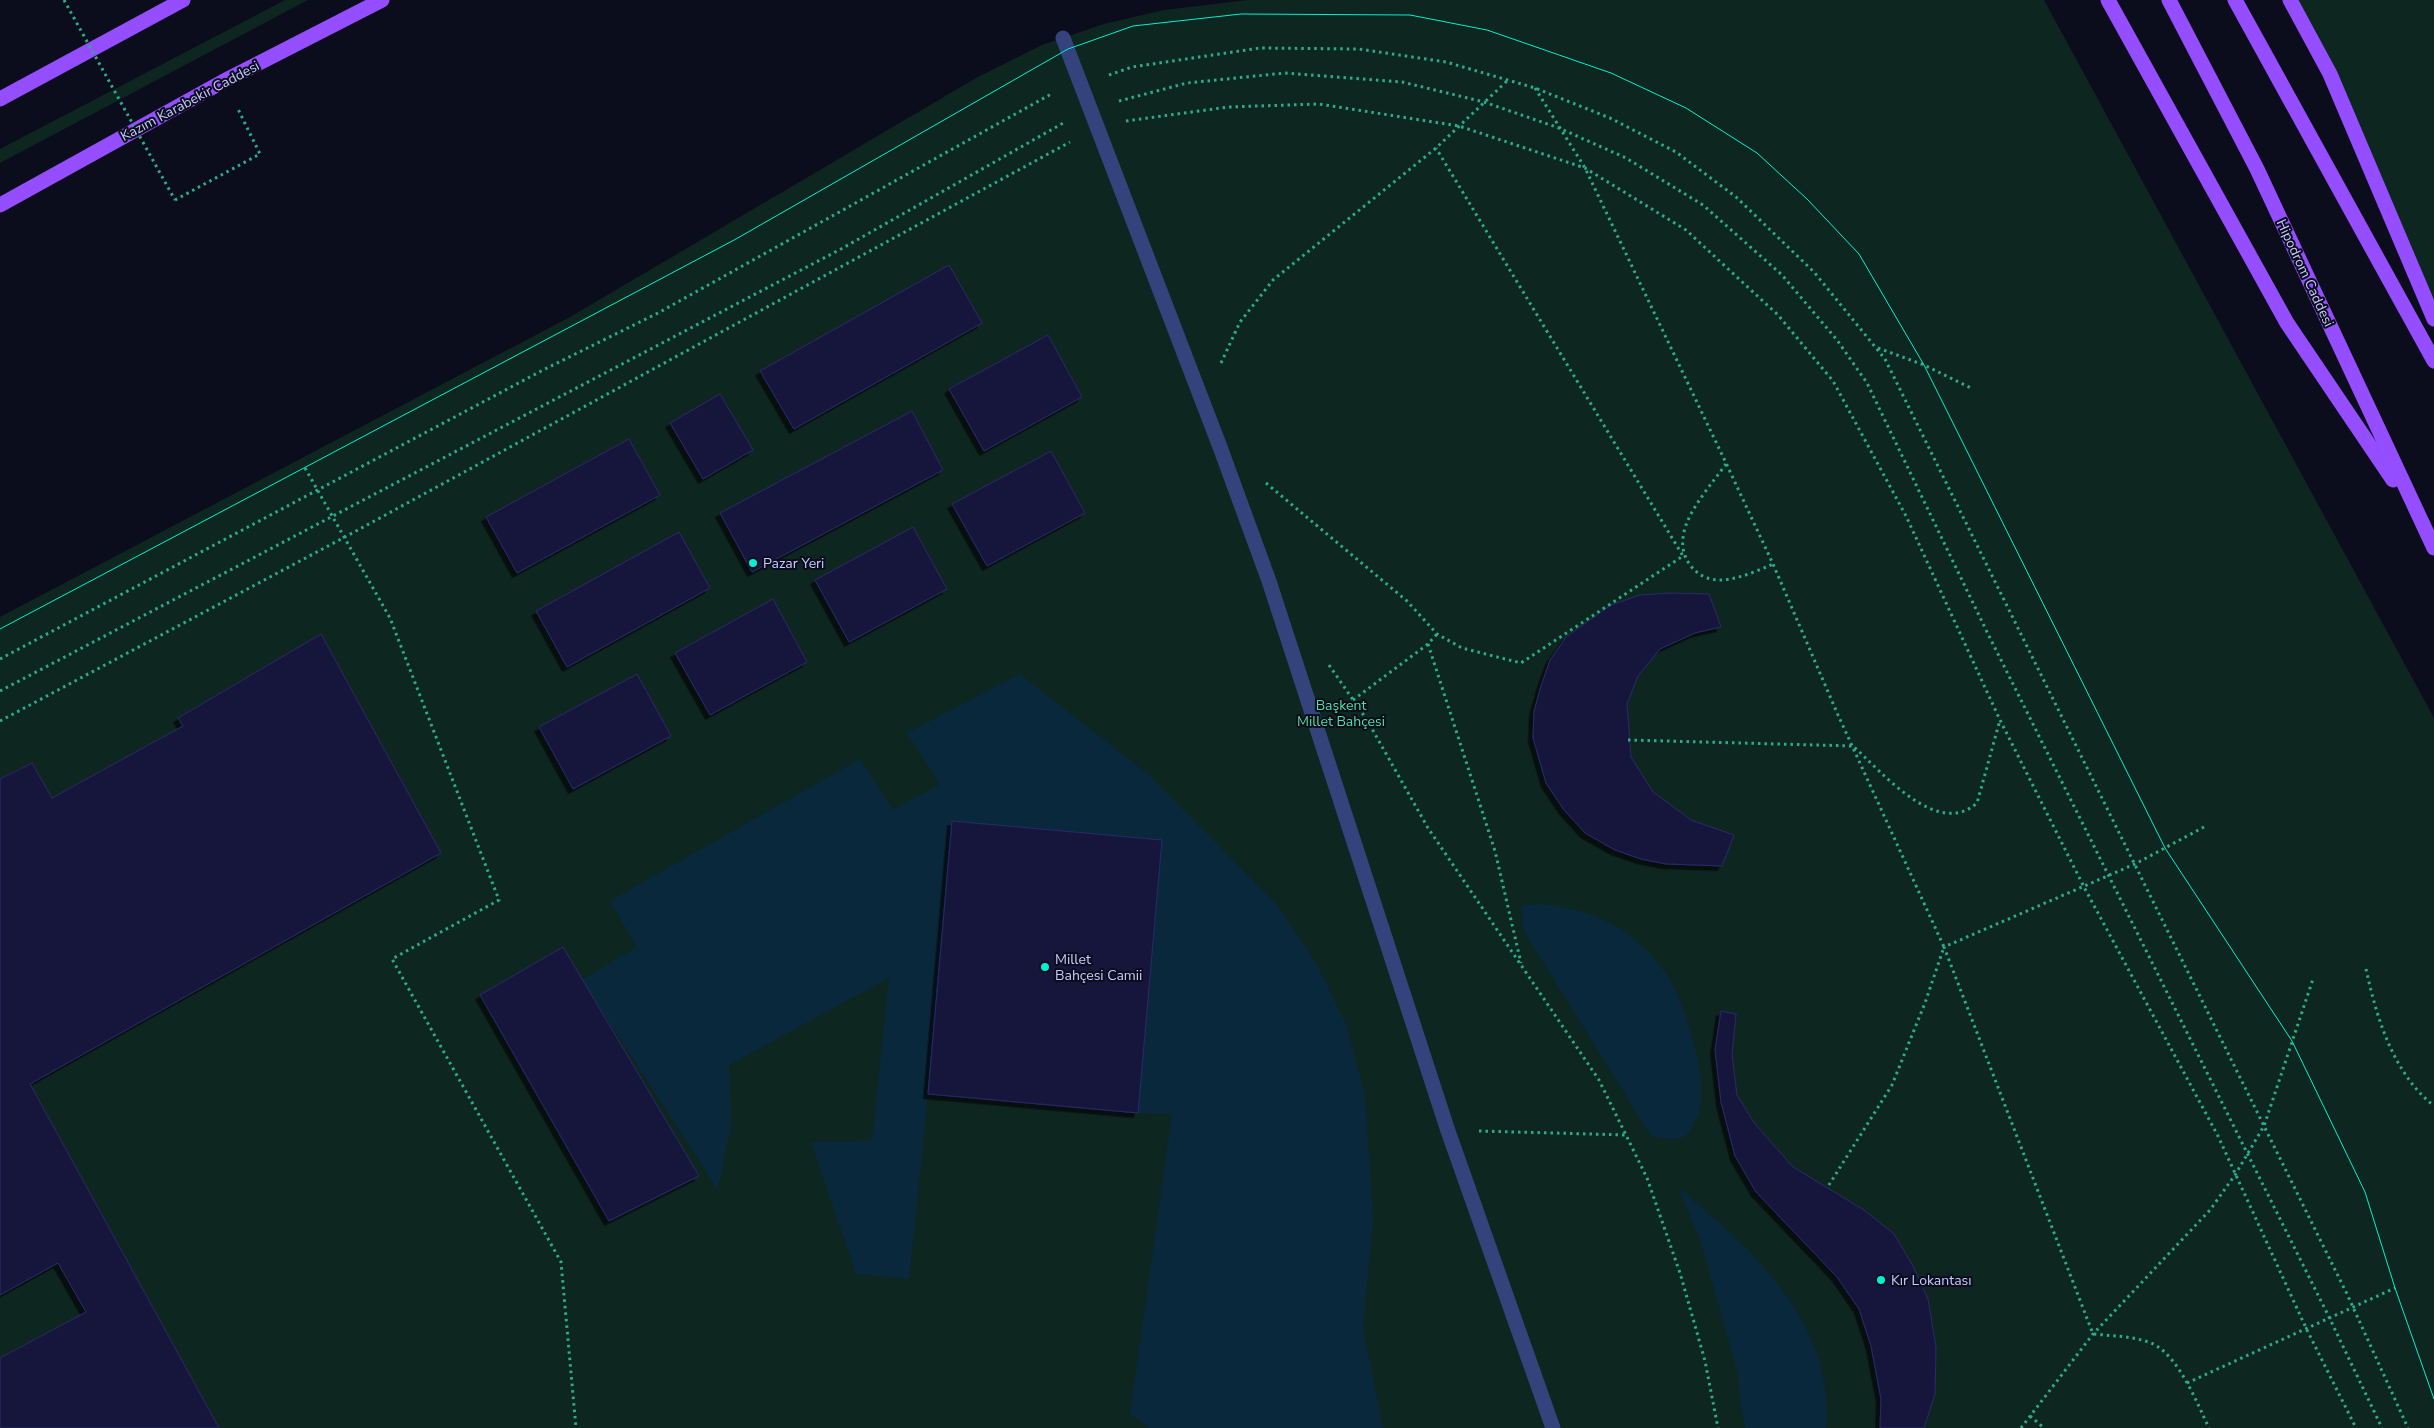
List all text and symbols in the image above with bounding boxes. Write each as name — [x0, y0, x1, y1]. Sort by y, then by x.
street label: Kazım Karabekir Caddesi — [117, 56, 263, 146]
street label: Hipodrom Caddesi — [2272, 216, 2338, 330]
place label: Pazar Yeri — [763, 554, 824, 573]
marker: Pazar Yeri — [747, 557, 759, 569]
park label: Başkent Millet Bahçesi — [1297, 696, 1385, 731]
place label: Millet Bahçesi Camii — [1055, 950, 1142, 985]
marker: Millet Bahçesi Camii — [1039, 961, 1051, 973]
place label: Kır Lokantası — [1891, 1271, 1972, 1290]
marker: Kır Lokantası — [1875, 1274, 1887, 1286]

